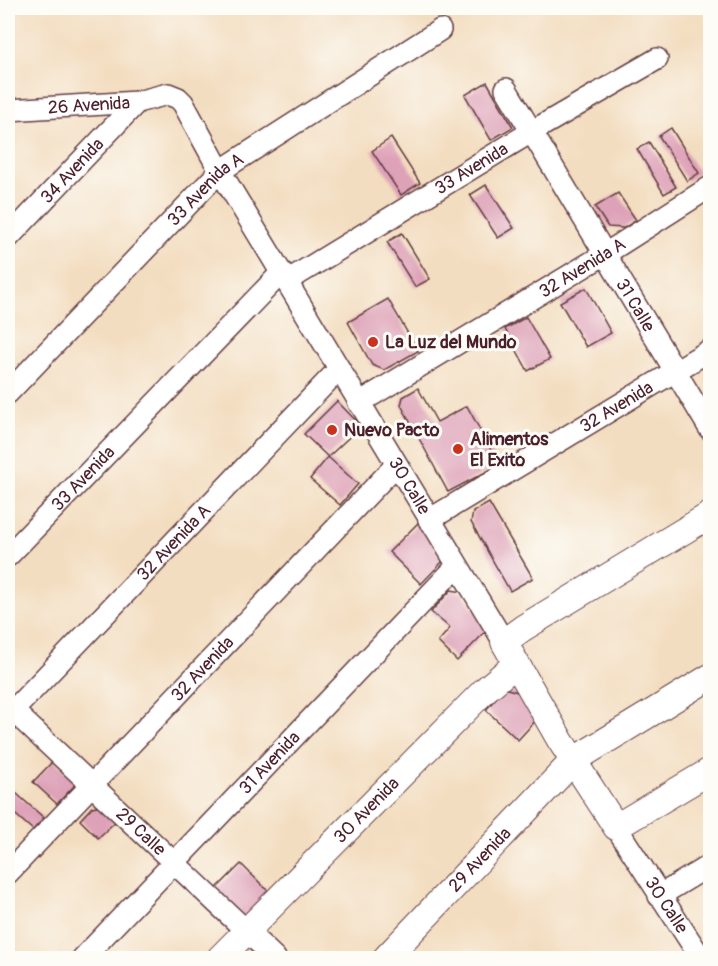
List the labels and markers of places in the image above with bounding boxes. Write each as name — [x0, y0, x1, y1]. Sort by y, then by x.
place label: La Luz del Mundo — [385, 331, 517, 354]
marker: La Luz del Mundo — [366, 335, 380, 349]
place label: Nuevo Pacto — [344, 419, 440, 442]
marker: Nuevo Pacto — [325, 423, 339, 437]
place label: Alimentos El Exito — [470, 428, 549, 472]
marker: Alimentos El Exito — [451, 442, 465, 456]

